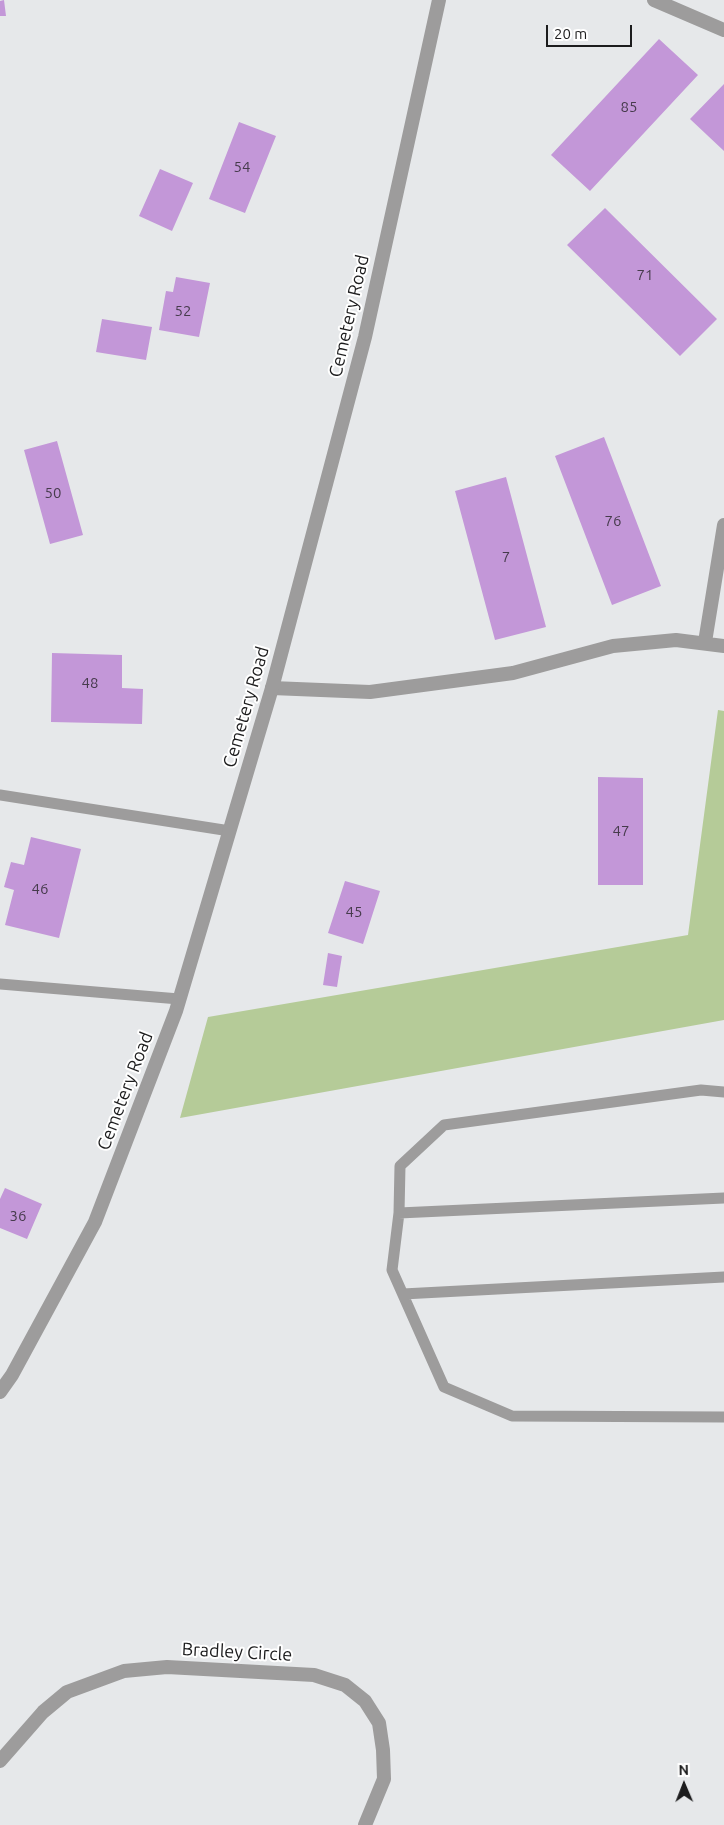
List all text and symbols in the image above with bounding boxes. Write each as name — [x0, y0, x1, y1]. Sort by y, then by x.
scale bar — [549, 15, 635, 47]
text: 20 m — [554, 25, 587, 42]
house number: 85 — [621, 98, 637, 116]
house number: 54 — [234, 158, 250, 176]
street label: Cemetery Road — [324, 253, 374, 379]
house number: 71 — [637, 266, 653, 284]
house number: 52 — [175, 302, 191, 320]
house number: 50 — [45, 484, 61, 502]
house number: 76 — [605, 512, 621, 530]
house number: 7 — [502, 548, 510, 566]
street label: Cemetery Road — [218, 644, 274, 770]
house number: 48 — [82, 674, 98, 692]
house number: 47 — [613, 822, 629, 840]
house number: 46 — [32, 880, 48, 898]
house number: 45 — [346, 903, 362, 921]
street label: Cemetery Road — [93, 1029, 157, 1153]
house number: 36 — [10, 1207, 26, 1225]
street label: Bradley Circle — [181, 1638, 293, 1666]
north arrow — [659, 1760, 709, 1810]
text: N — [678, 1762, 689, 1778]

